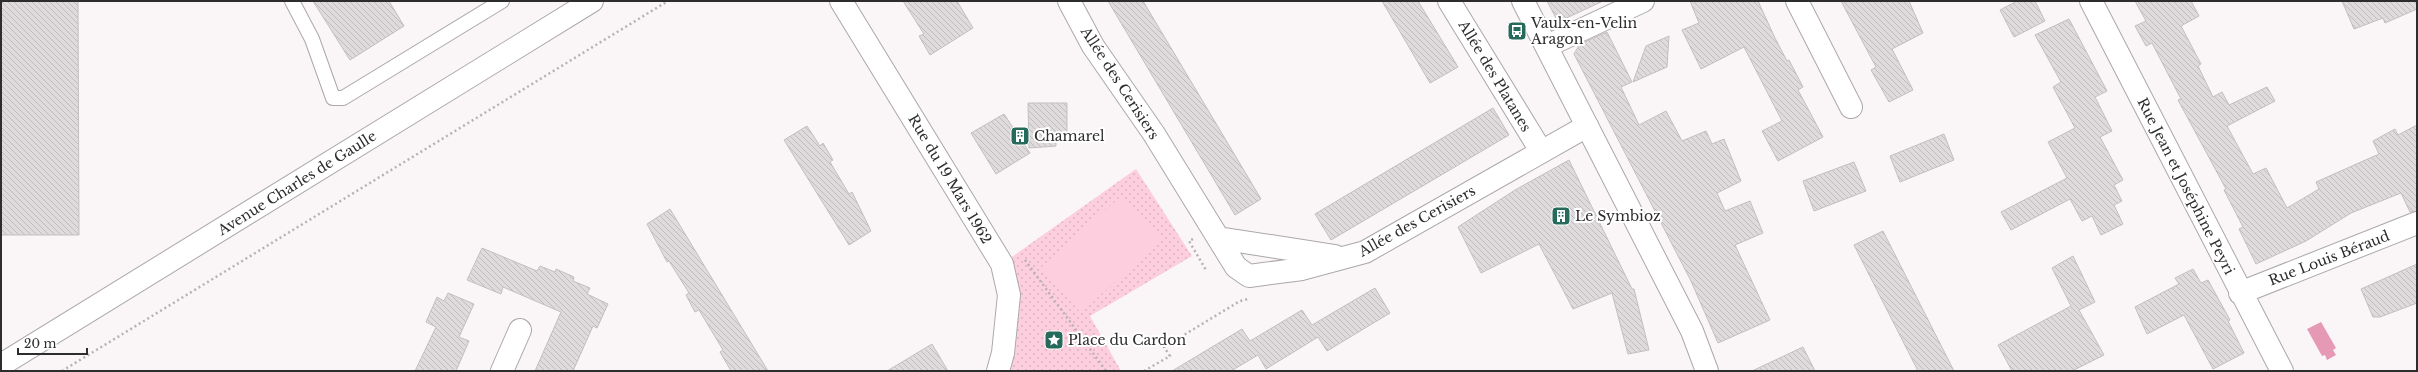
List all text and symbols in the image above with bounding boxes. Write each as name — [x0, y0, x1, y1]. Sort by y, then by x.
place label: Vaulx-en-Velin Aragon — [1530, 14, 1638, 48]
street label: Allée des Platanes — [1454, 16, 1535, 135]
bus stop icon: Vaulx-en-Velin Aragon — [1506, 20, 1528, 42]
street label: Allée des Cerisiers — [1076, 22, 1163, 143]
street label: Rue Jean et Joséphine Peyri — [2133, 95, 2239, 278]
street label: Rue du 19 Mars 1962 — [904, 111, 996, 247]
building icon: Chamarel — [1009, 125, 1031, 147]
street label: Avenue Charles de Gaulle — [214, 127, 380, 240]
place label: Chamarel — [1034, 127, 1105, 145]
street label: Allée des Cerisiers — [1355, 181, 1479, 261]
building icon: Le Symbioz — [1550, 205, 1572, 227]
place label: Le Symbioz — [1575, 207, 1661, 225]
street label: Rue Louis Béraud — [2266, 226, 2393, 289]
place icon: Place du Cardon — [1043, 329, 1065, 351]
scale bar — [18, 330, 87, 356]
place label: Place du Cardon — [1068, 331, 1186, 349]
text: 20 m — [24, 336, 56, 351]

